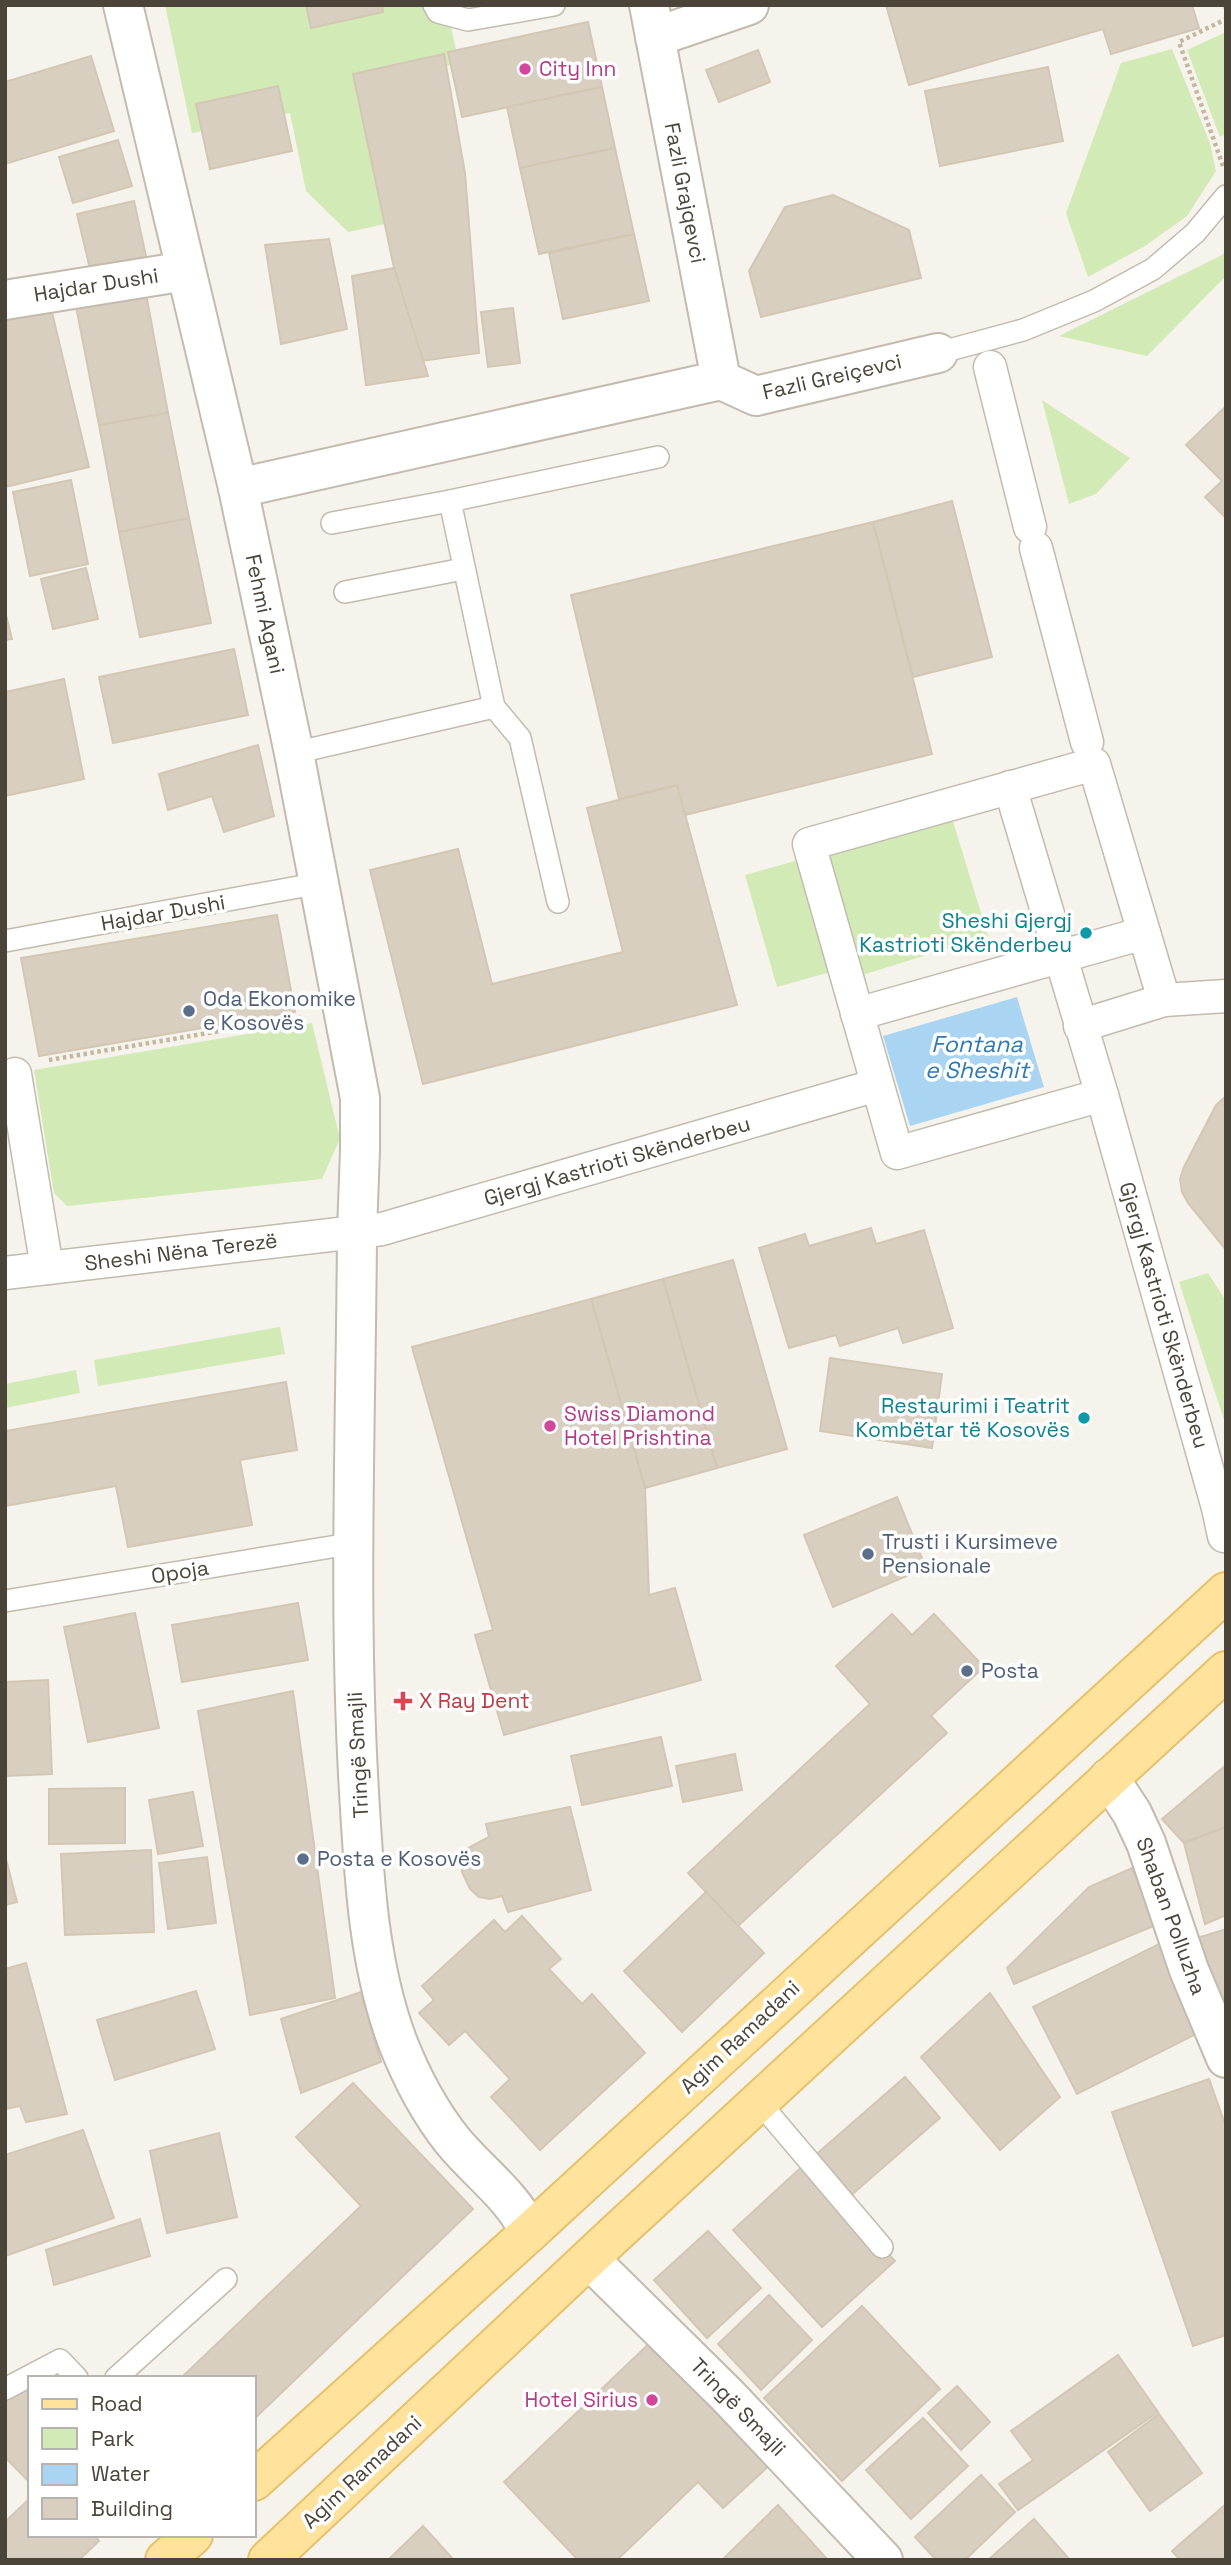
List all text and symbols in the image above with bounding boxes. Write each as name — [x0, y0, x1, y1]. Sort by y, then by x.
place label: City Inn — [539, 55, 616, 82]
marker: City Inn — [517, 61, 533, 77]
street label: Fazli Grajqevci — [659, 120, 712, 266]
street label: Hajdar Dushi — [32, 261, 160, 308]
street label: Fazli Greiçevci — [760, 347, 904, 406]
street label: Fehmi Agani — [240, 552, 291, 676]
street label: Hajdar Dushi — [99, 888, 227, 937]
place label: Sheshi Gjergj Kastrioti Skënderbeu — [859, 907, 1072, 958]
marker: Sheshi Gjergj Kastrioti Skënderbeu — [1078, 925, 1094, 941]
place label: Oda Ekonomike e Kosovës — [203, 985, 356, 1036]
marker: Oda Ekonomike e Kosovës — [181, 1003, 197, 1019]
water label: Fontana e Sheshit — [925, 1029, 1031, 1085]
street label: Gjergj Kastrioti Skënderbeu — [481, 1110, 753, 1212]
street label: Gjergj Kastrioti Skënderbeu — [1113, 1179, 1215, 1451]
street label: Sheshi Nëna Terezë — [83, 1226, 279, 1277]
place label: Restaurimi i Teatrit Kombëtar të Kosovës — [856, 1392, 1070, 1443]
place label: Swiss Diamond Hotel Prishtina — [564, 1400, 715, 1451]
marker: Restaurimi i Teatrit Kombëtar të Kosovës — [1076, 1410, 1092, 1426]
marker: Swiss Diamond Hotel Prishtina — [542, 1418, 558, 1434]
place label: Trusti i Kursimeve Pensionale — [882, 1528, 1058, 1579]
marker: Trusti i Kursimeve Pensionale — [860, 1546, 876, 1562]
street label: Opoja — [149, 1554, 211, 1589]
place label: Posta — [981, 1657, 1039, 1684]
marker: Posta — [959, 1663, 975, 1679]
place label: X Ray Dent — [419, 1687, 530, 1714]
street label: Tringë Smajli — [341, 1691, 374, 1819]
marker: X Ray Dent — [393, 1691, 413, 1711]
street label: Shaban Polluzha — [1130, 1833, 1213, 1998]
place label: Posta e Kosovës — [317, 1845, 481, 1872]
marker: Posta e Kosovës — [295, 1851, 311, 1867]
street label: Agim Ramadani — [674, 1974, 805, 2099]
street label: Tringë Smajli — [685, 2352, 792, 2462]
legend — [28, 2376, 256, 2537]
place label: Hotel Sirius — [524, 2386, 638, 2413]
text: Road — [91, 2390, 143, 2417]
marker: Hotel Sirius — [644, 2392, 660, 2408]
street label: Agim Ramadani — [296, 2409, 427, 2534]
text: Park — [91, 2425, 135, 2452]
text: Water — [91, 2460, 150, 2487]
text: Building — [91, 2495, 173, 2522]

